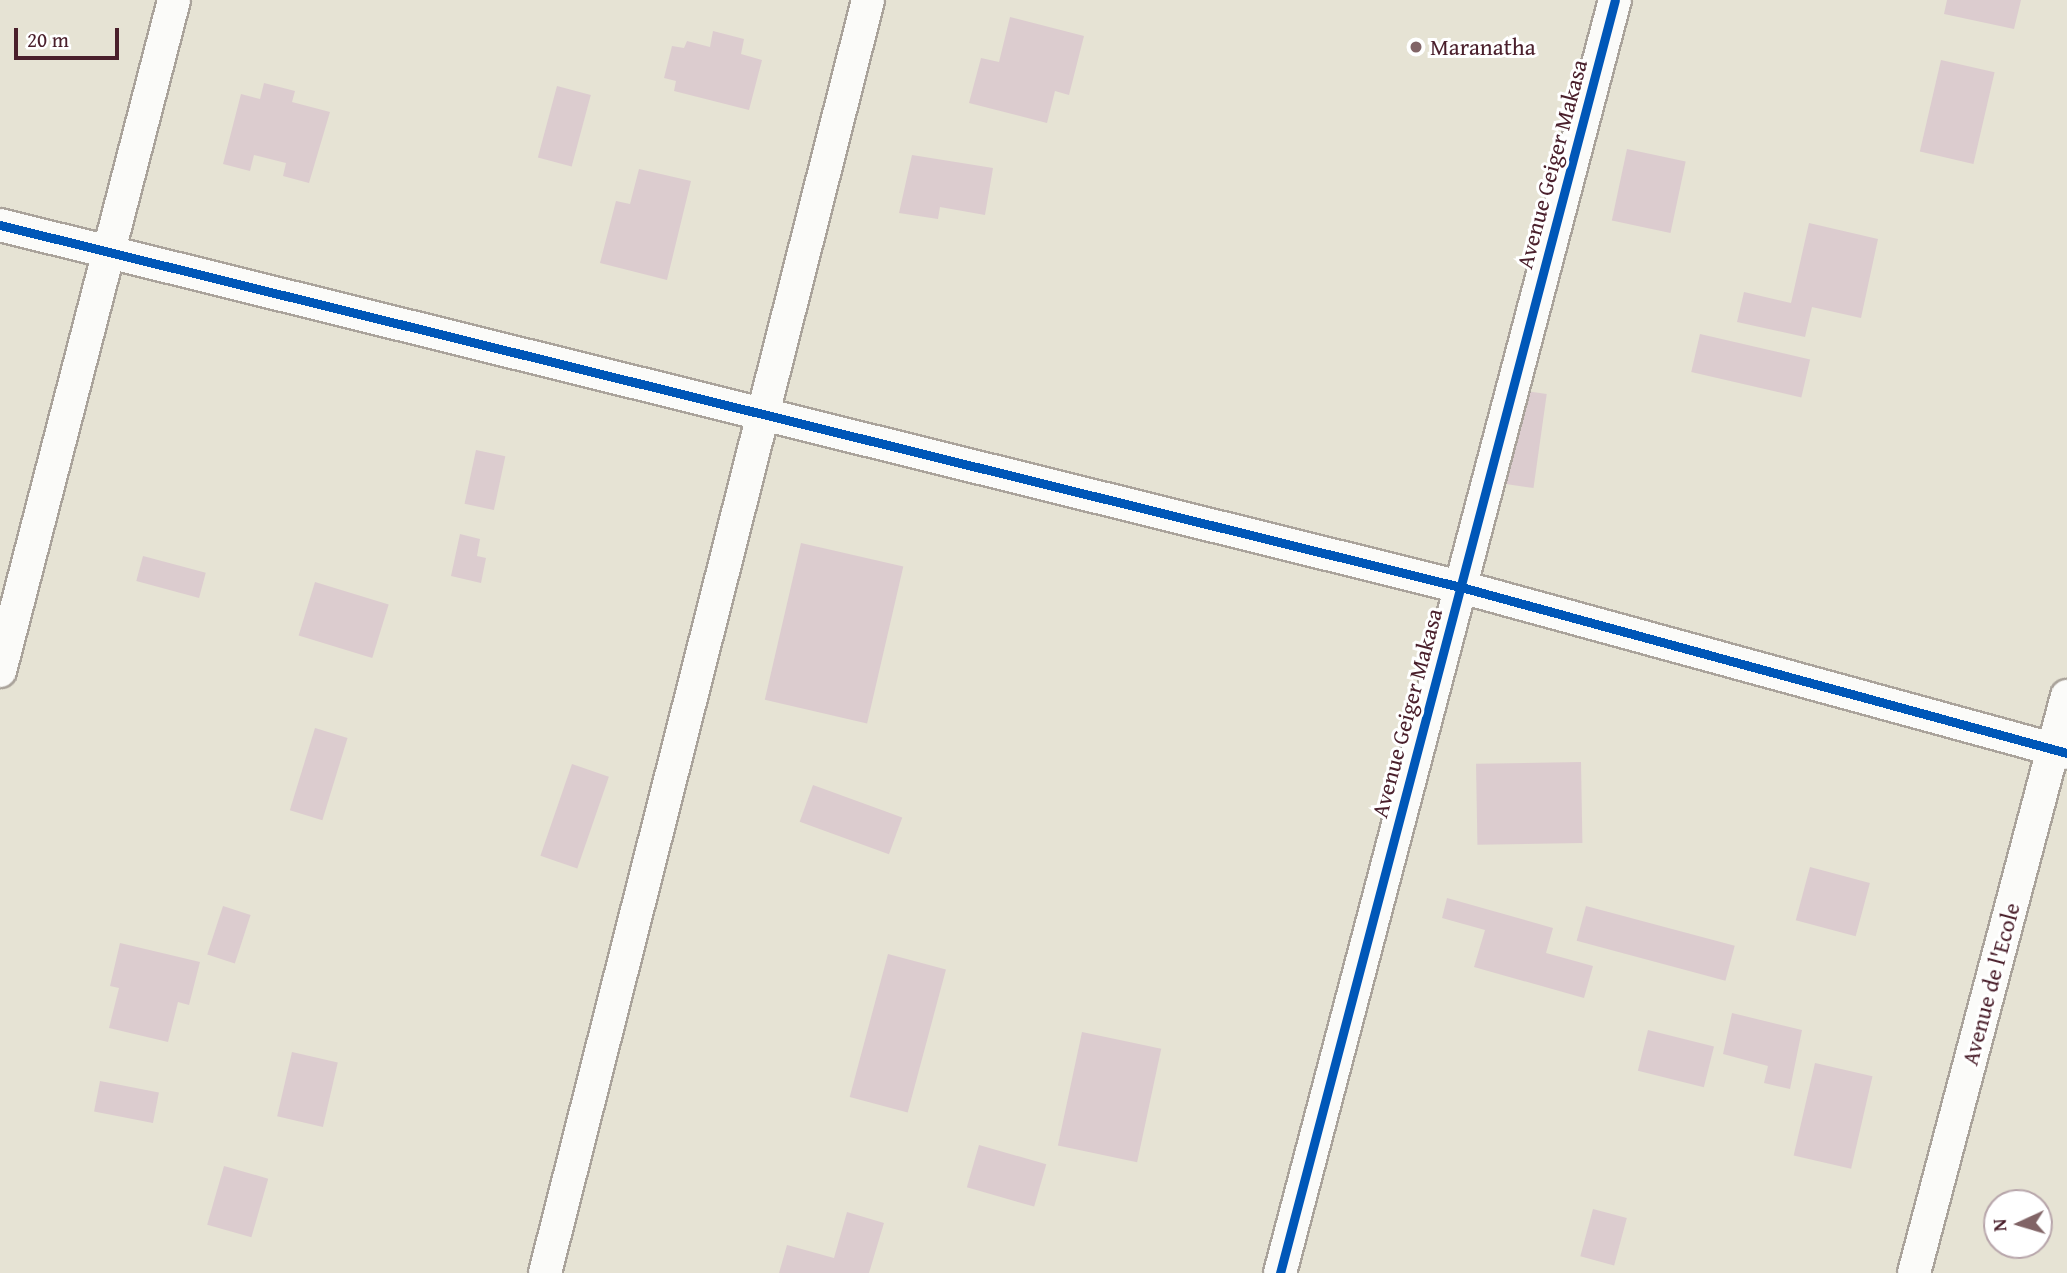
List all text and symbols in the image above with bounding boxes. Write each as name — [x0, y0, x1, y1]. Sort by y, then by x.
scale bar — [18, 14, 122, 58]
text: 20 m — [27, 24, 69, 55]
place label: Maranatha — [1430, 33, 1536, 61]
marker: Maranatha — [1408, 39, 1424, 55]
street label: Avenue Geiger Makasa — [1511, 56, 1593, 272]
street label: Avenue Geiger Makasa — [1366, 605, 1448, 821]
street label: Avenue de l'Ecole — [1956, 900, 2026, 1068]
north arrow — [1983, 1189, 2053, 1259]
text: N — [1985, 1218, 2013, 1233]

